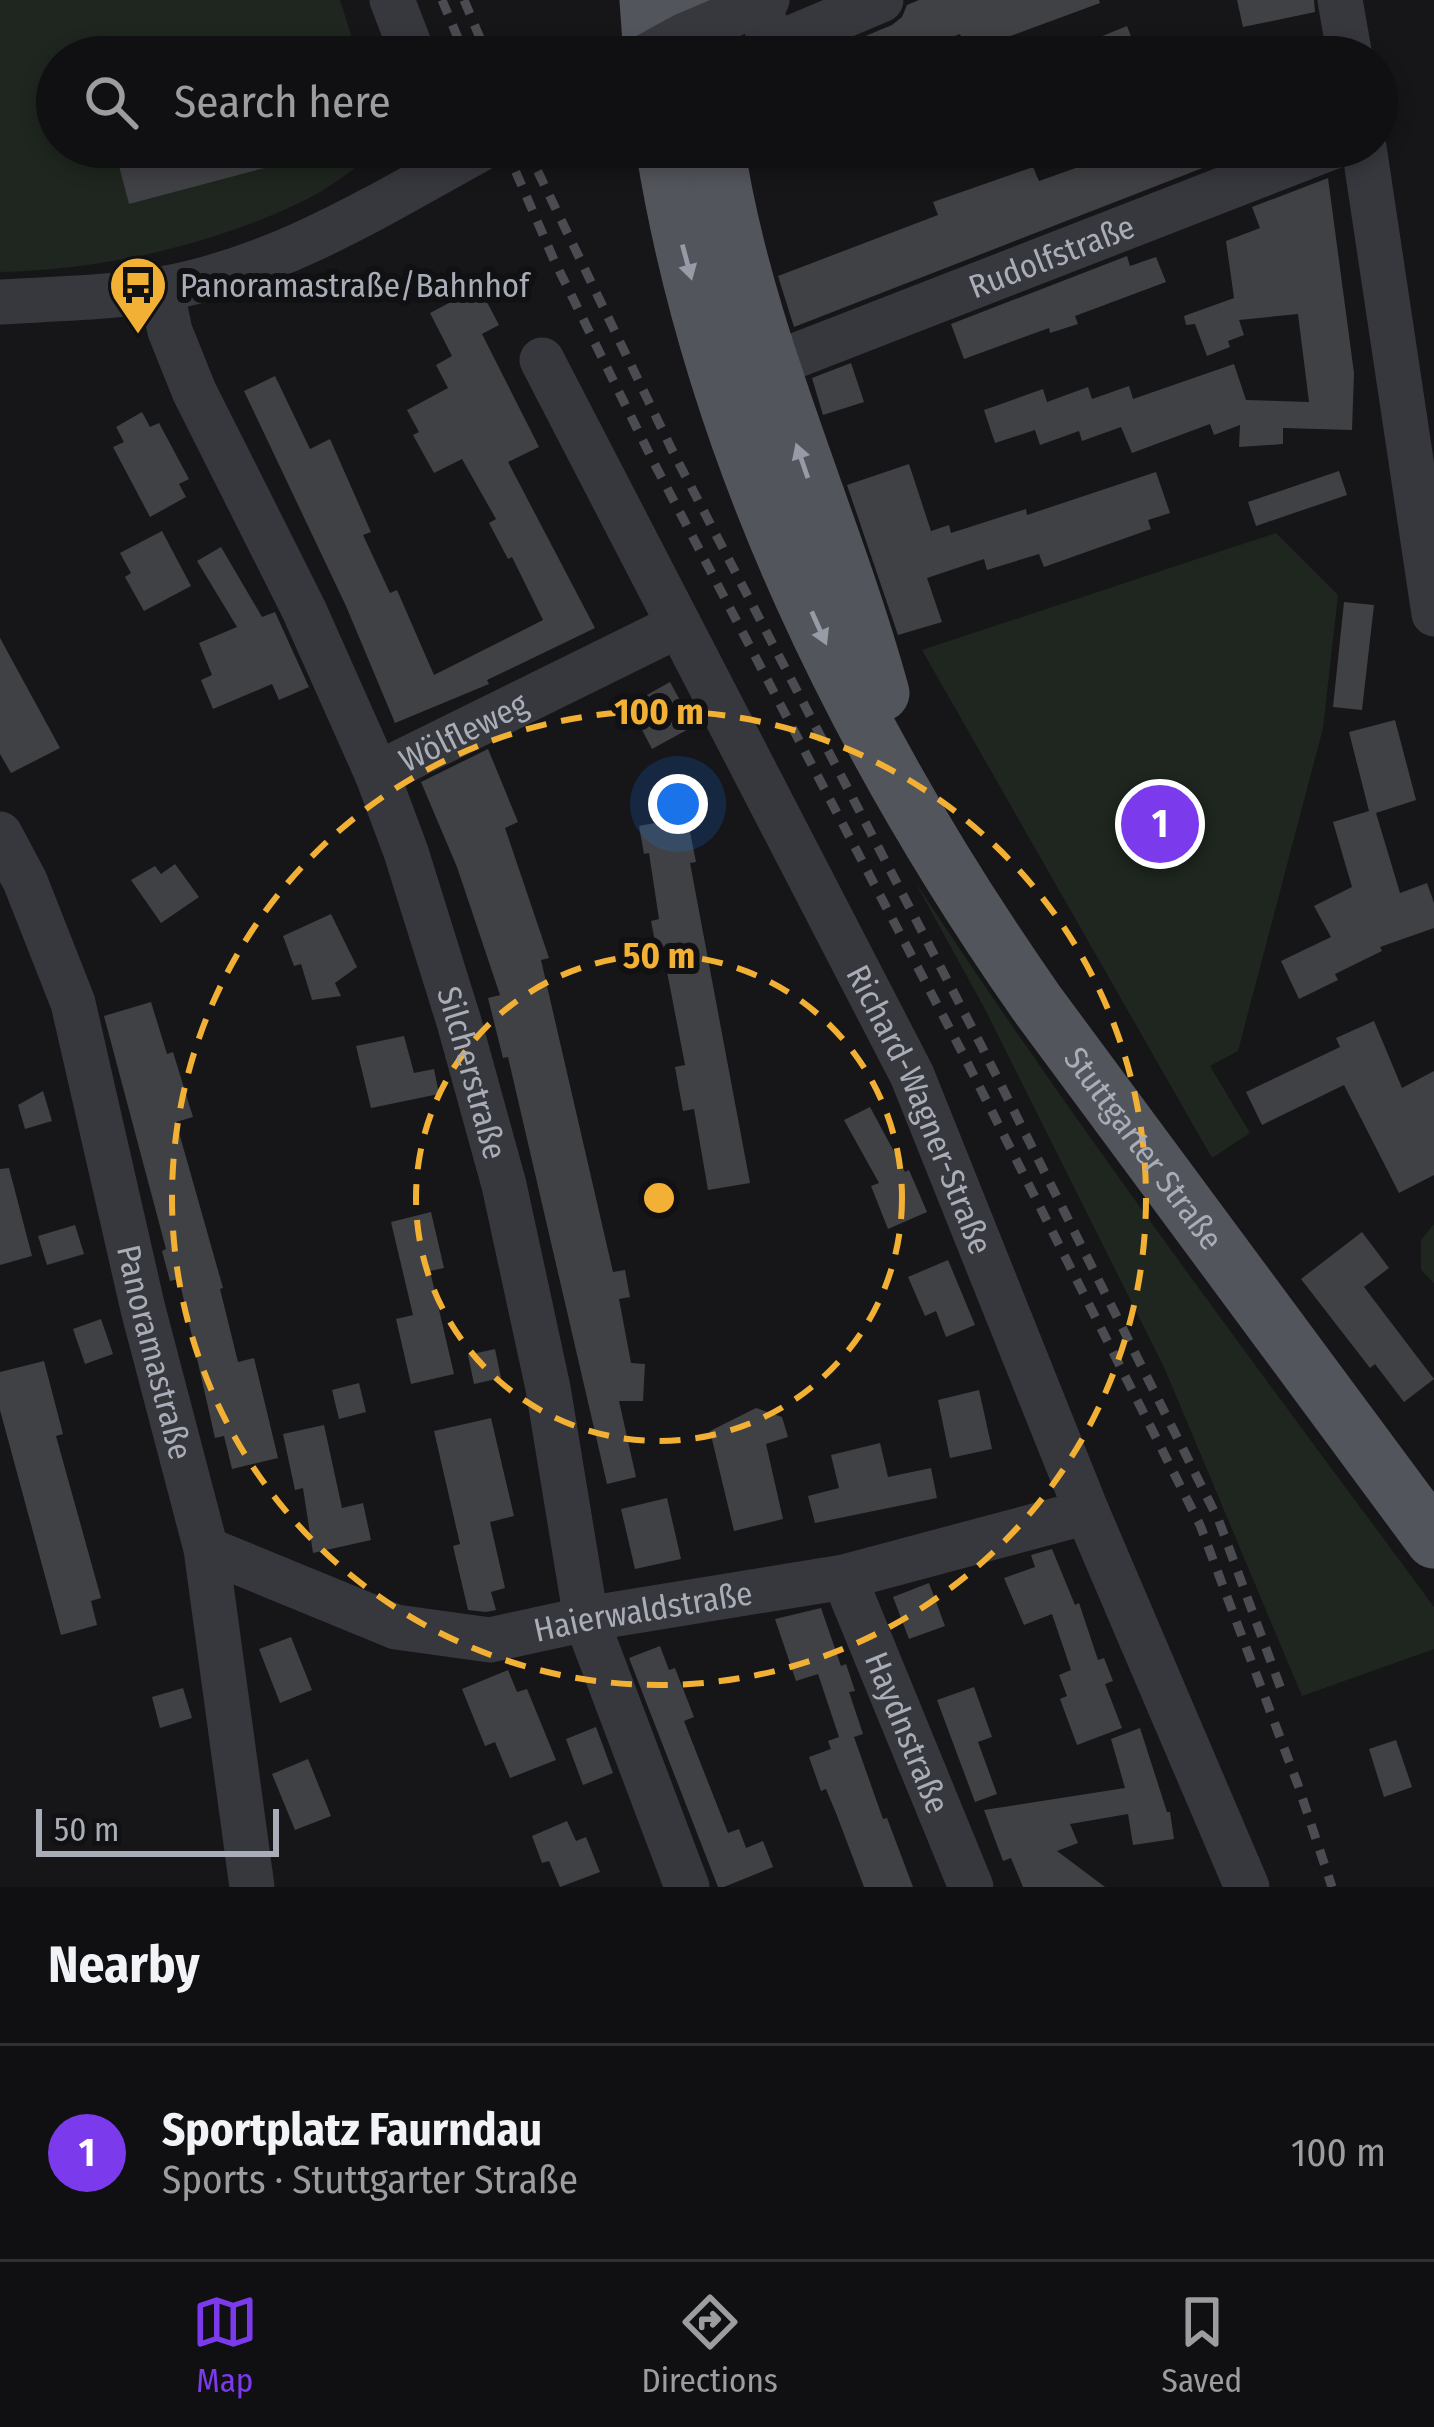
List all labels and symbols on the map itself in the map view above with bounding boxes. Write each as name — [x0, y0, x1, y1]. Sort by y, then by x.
street label: Rudolfstraße — [963, 207, 1140, 307]
one-way arrow — [678, 243, 697, 280]
bus stop icon: Panoramastraße/Bahnhof — [107, 254, 169, 336]
place label: Panoramastraße/Bahnhof — [180, 266, 531, 306]
one-way arrow — [792, 443, 810, 479]
one-way arrow — [809, 611, 829, 646]
street label: Wölfleweg — [393, 684, 535, 781]
text: 100 m — [614, 690, 704, 734]
your location — [648, 774, 708, 834]
pin: 1 — [1121, 779, 1199, 869]
text: 50 m — [623, 934, 695, 978]
street label: Richard-Wagner-Straße — [838, 959, 1001, 1260]
street label: Silcherstraße — [428, 982, 515, 1164]
street label: Stuttgarter Straße — [1055, 1040, 1231, 1258]
centre of rings — [638, 1177, 680, 1219]
street label: Panoramastraße — [108, 1241, 201, 1464]
street label: Haierwaldstraße — [530, 1573, 755, 1651]
street label: Haydnstraße — [856, 1646, 958, 1820]
scale bar — [36, 1803, 279, 1856]

